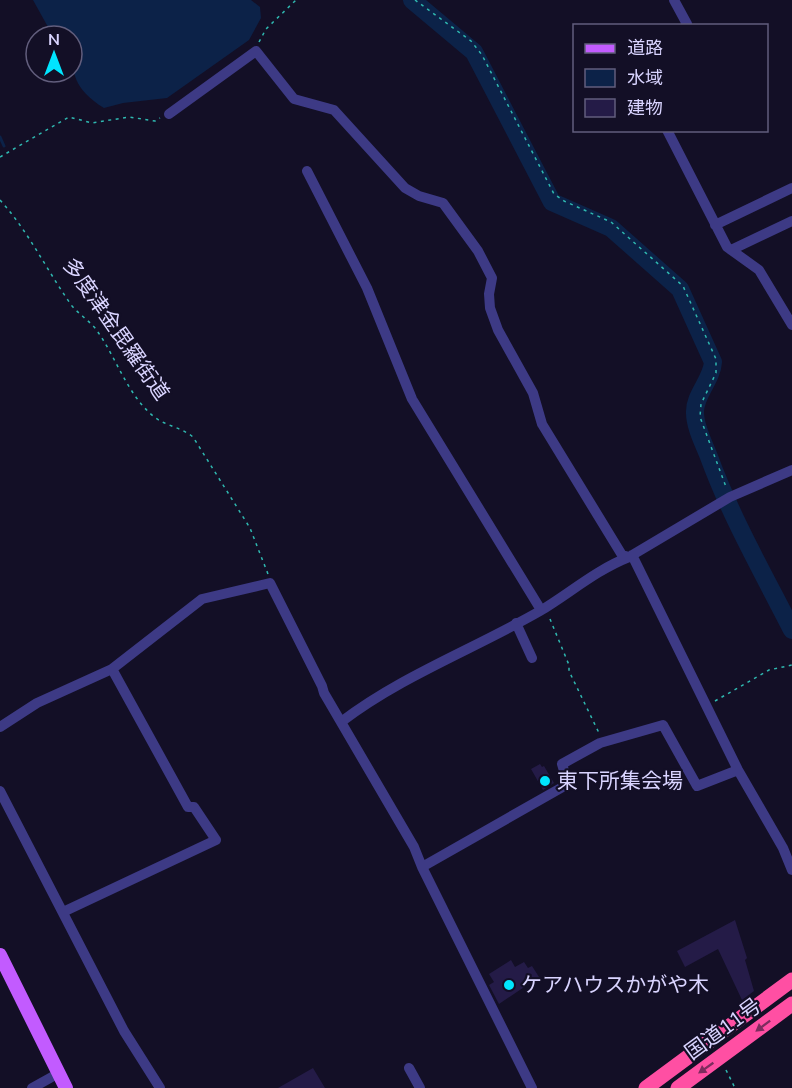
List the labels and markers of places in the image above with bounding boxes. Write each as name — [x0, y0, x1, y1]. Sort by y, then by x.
place label: 東下所集会場 — [557, 767, 683, 795]
marker: 東下所集会場 — [538, 774, 552, 788]
place label: ケアハウスかがや木 — [521, 971, 709, 999]
marker: ケアハウスかがや木 — [502, 978, 516, 992]

